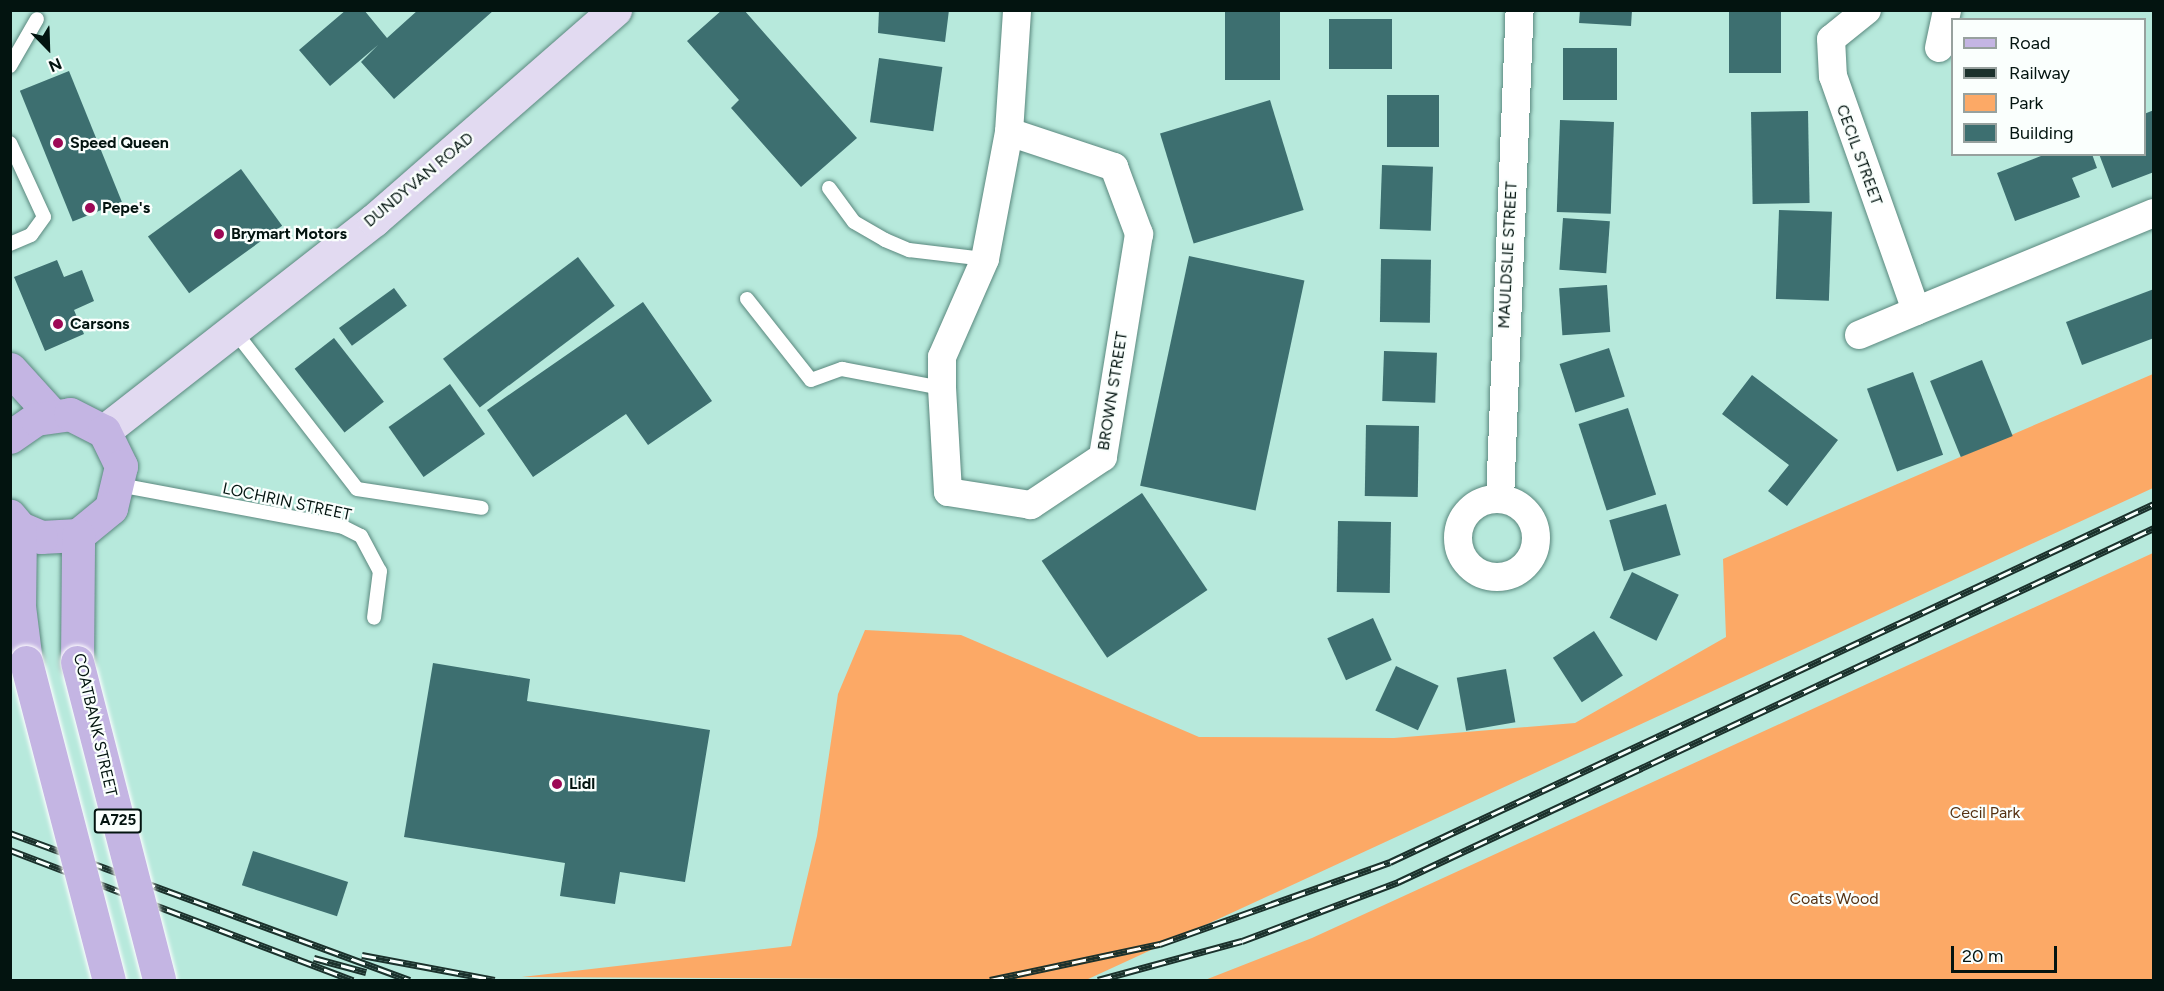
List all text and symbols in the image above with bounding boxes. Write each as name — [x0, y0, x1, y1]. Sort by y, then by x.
north arrow — [18, 18, 78, 78]
legend — [1951, 18, 2146, 156]
text: Road — [2009, 32, 2050, 54]
text: N — [46, 54, 65, 76]
text: Railway — [2009, 62, 2070, 84]
text: Park — [2009, 92, 2043, 114]
street label: CECIL STREET — [1832, 102, 1886, 208]
text: Building — [2009, 122, 2074, 144]
street label: DUNDYVAN ROAD — [360, 129, 478, 231]
place label: Speed Queen — [70, 133, 169, 153]
marker: Speed Queen — [51, 136, 65, 150]
street label: MAULDSLIE STREET — [1495, 181, 1521, 329]
place label: Pepe's — [102, 198, 150, 218]
marker: Pepe's — [83, 201, 97, 215]
place label: Brymart Motors — [231, 224, 347, 244]
marker: Brymart Motors — [212, 227, 226, 241]
place label: Carsons — [70, 314, 129, 334]
marker: Carsons — [51, 317, 65, 331]
street label: BROWN STREET — [1094, 330, 1132, 452]
street label: LOCHRIN STREET — [221, 479, 353, 525]
street label: COATBANK STREET — [69, 651, 121, 799]
place label: Lidl — [569, 774, 595, 794]
marker: Lidl — [550, 777, 564, 791]
park label: Cecil Park — [1950, 803, 2020, 823]
road number: A725 — [92, 809, 144, 833]
park label: Coats Wood — [1789, 889, 1879, 909]
scale bar — [1954, 934, 2060, 972]
text: 20 m — [1962, 945, 2003, 967]

